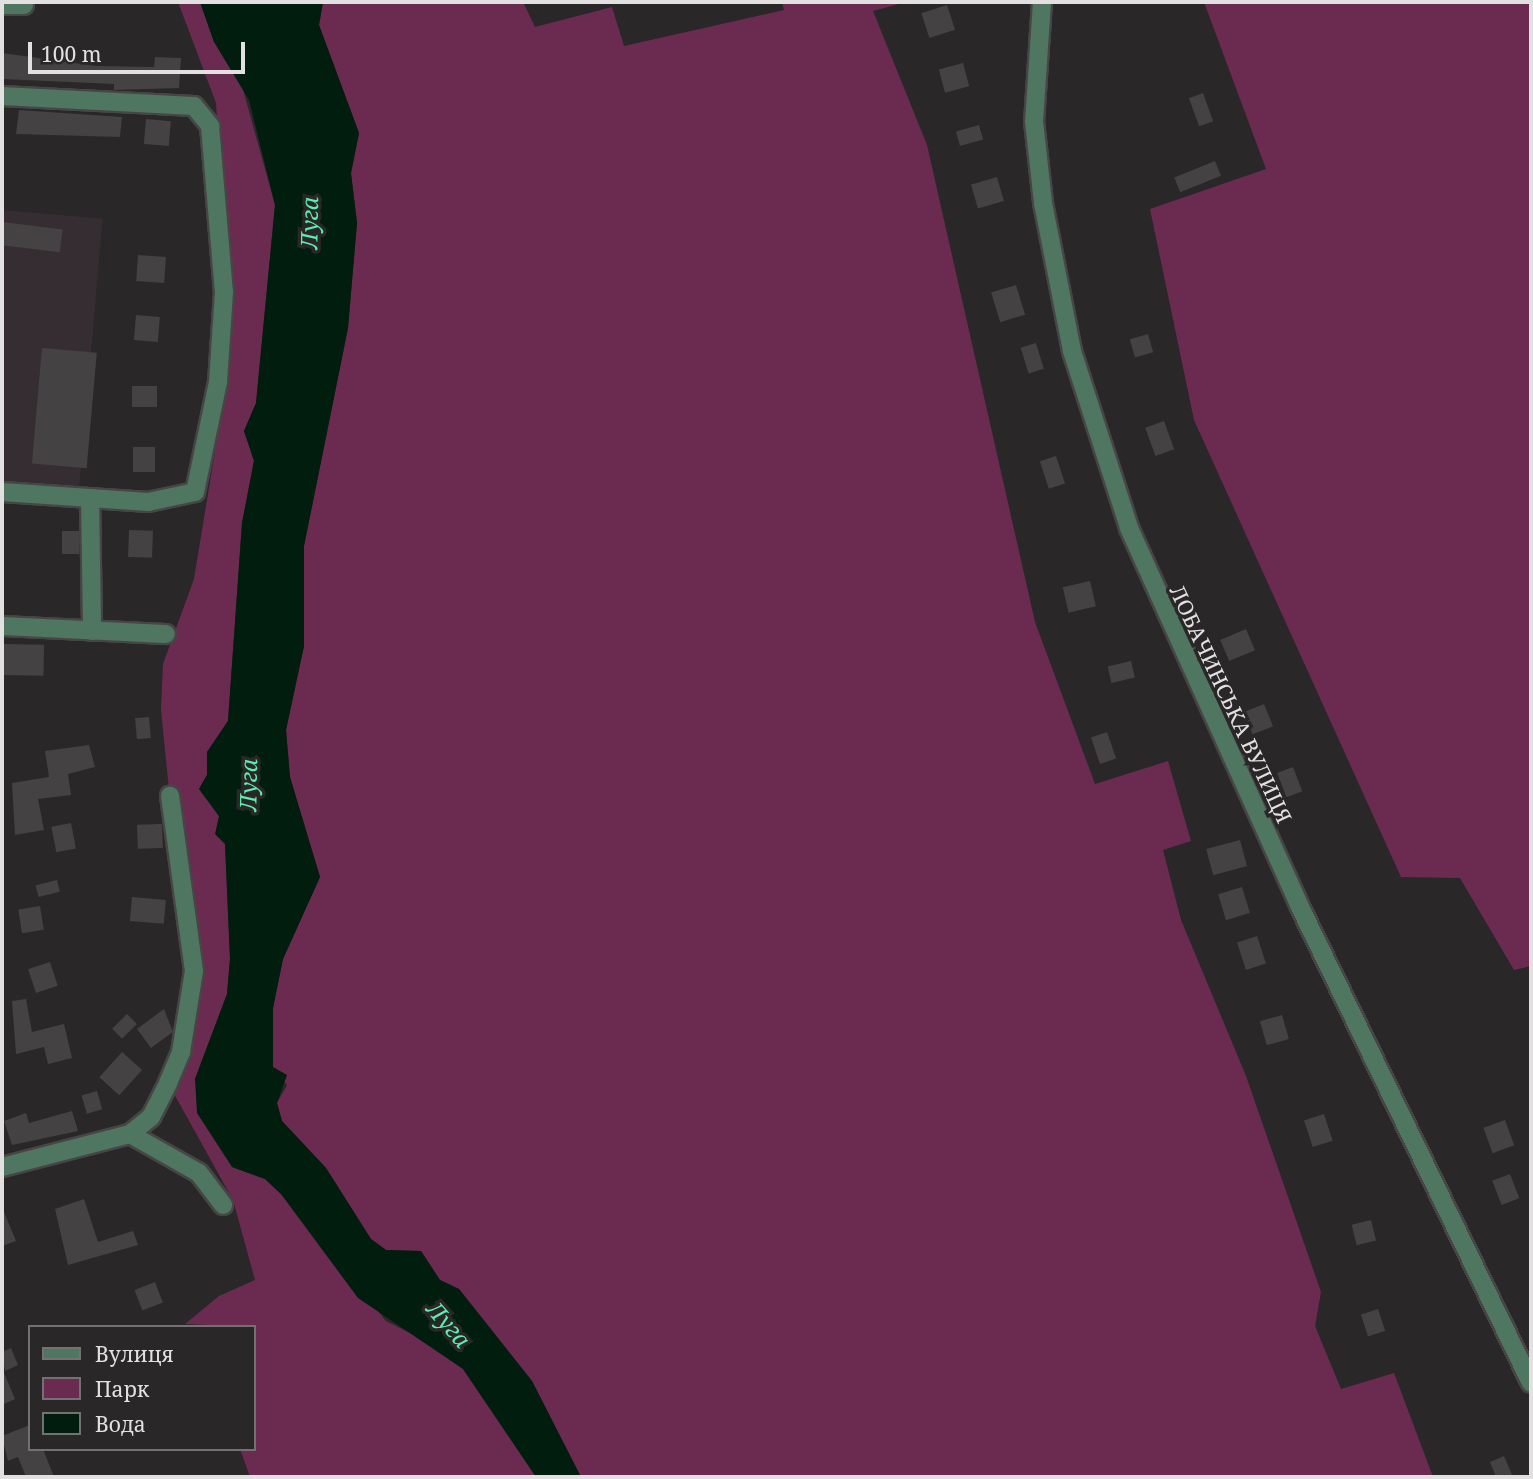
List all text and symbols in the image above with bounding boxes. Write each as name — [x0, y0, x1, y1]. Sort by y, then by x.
scale bar — [32, 28, 248, 72]
text: 100 m — [41, 40, 102, 68]
water label: Луга — [295, 196, 323, 250]
street label: ЛОБАЧИНСЬКА ВУЛИЦЯ — [1165, 581, 1297, 827]
water label: Луга — [234, 758, 262, 812]
water label: Луга — [421, 1295, 477, 1353]
legend — [28, 1325, 256, 1451]
text: Вулиця — [95, 1340, 174, 1368]
text: Парк — [95, 1375, 149, 1403]
text: Вода — [95, 1410, 146, 1438]

